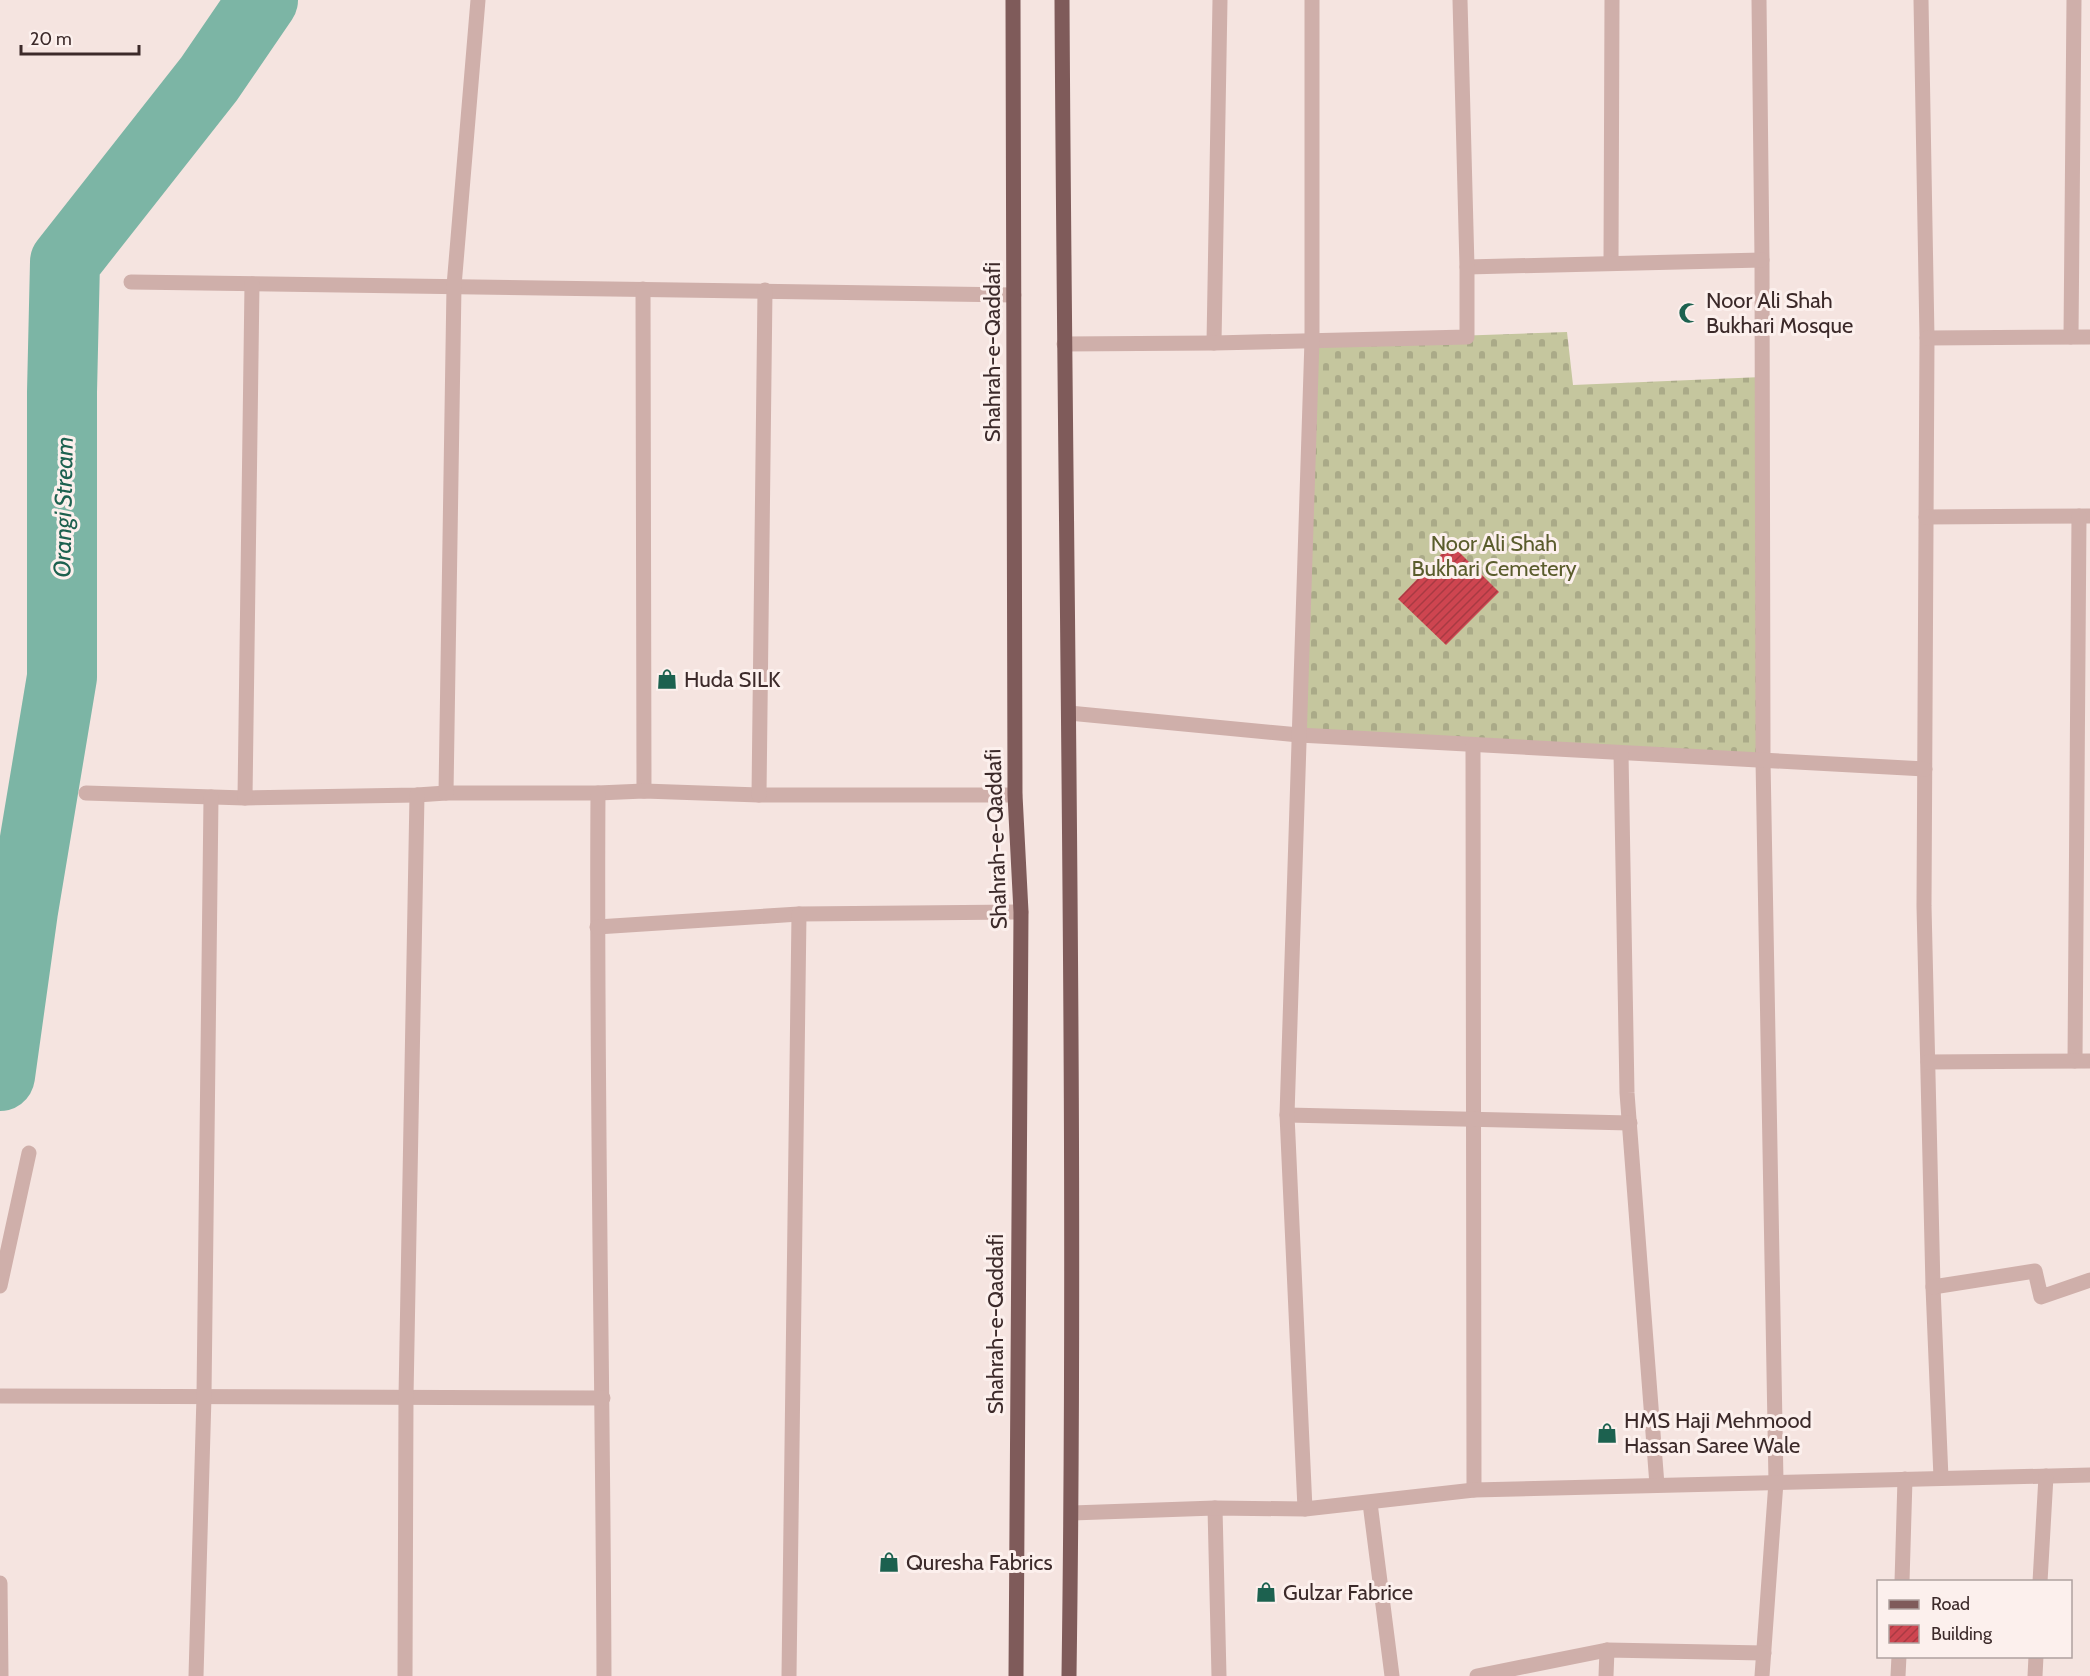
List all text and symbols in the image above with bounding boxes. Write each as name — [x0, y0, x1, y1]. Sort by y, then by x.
scale bar — [21, 18, 140, 56]
text: 20 m — [30, 28, 72, 50]
street label: Shahrah-e-Qaddafi — [979, 262, 1006, 442]
place label: Noor Ali Shah Bukhari Mosque — [1706, 287, 1853, 339]
mosque icon: Noor Ali Shah Bukhari Mosque — [1677, 301, 1701, 325]
water label: Orangi Stream — [47, 436, 79, 578]
park label: Noor Ali Shah Bukhari Cemetery — [1411, 530, 1577, 582]
place label: Huda SILK — [684, 666, 781, 693]
shop icon: Huda SILK — [655, 667, 679, 691]
street label: Shahrah-e-Qaddafi — [979, 748, 1013, 930]
street label: Shahrah-e-Qaddafi — [982, 1234, 1009, 1414]
place label: HMS Haji Mehmood Hassan Saree Wale — [1624, 1407, 1812, 1459]
shop icon: HMS Haji Mehmood Hassan Saree Wale — [1595, 1421, 1619, 1445]
place label: Quresha Fabrics — [906, 1549, 1053, 1576]
shop icon: Quresha Fabrics — [877, 1550, 901, 1574]
place label: Gulzar Fabrice — [1283, 1579, 1413, 1606]
shop icon: Gulzar Fabrice — [1254, 1580, 1278, 1604]
legend — [1877, 1580, 2072, 1658]
text: Road — [1931, 1593, 1970, 1615]
text: Building — [1931, 1623, 1993, 1645]

